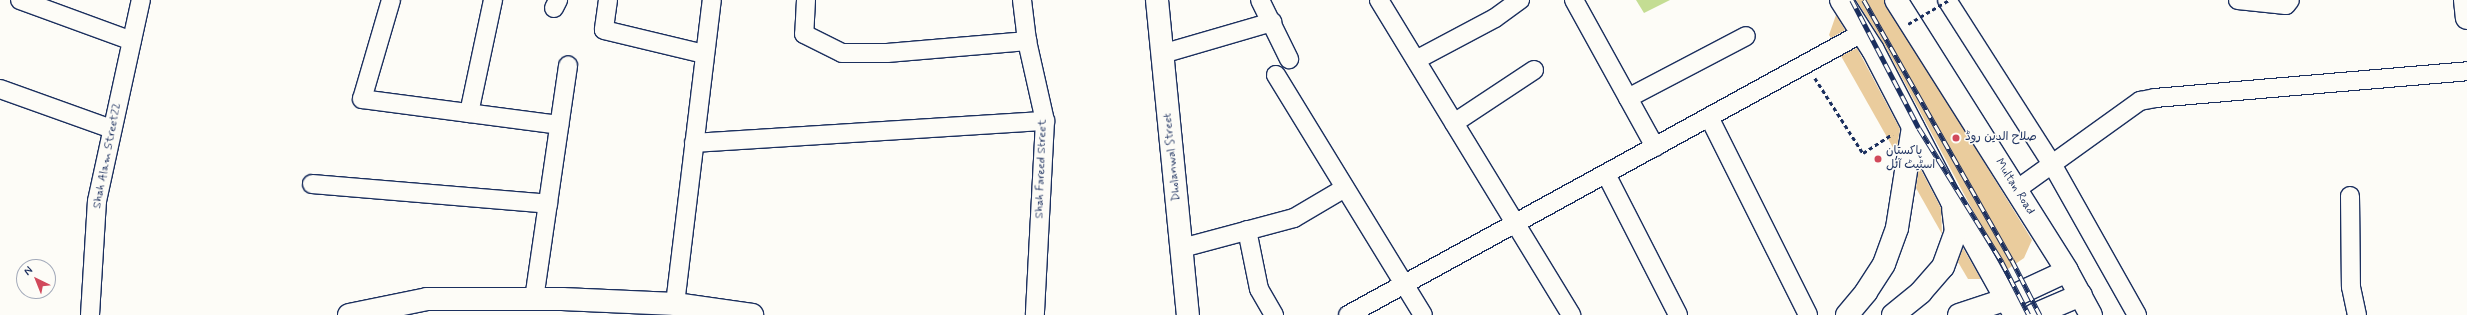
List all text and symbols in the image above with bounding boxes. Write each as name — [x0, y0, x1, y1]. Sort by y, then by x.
street label: Shah Alam Street22 — [91, 103, 125, 209]
street label: Dholanwal Street — [1161, 111, 1185, 203]
street label: Shah Fareed Street — [1033, 119, 1051, 219]
place label: صلاح الدین روڈ — [1965, 131, 2037, 145]
marker: صلاح الدین روڈ — [1950, 132, 1962, 144]
place label: پاکستان اسٹیٹ آئل — [1886, 145, 1935, 173]
marker: پاکستان اسٹیٹ آئل — [1873, 154, 1883, 164]
street label: Multan Road — [1991, 156, 2037, 218]
north arrow — [16, 259, 56, 299]
text: N — [21, 263, 36, 279]

